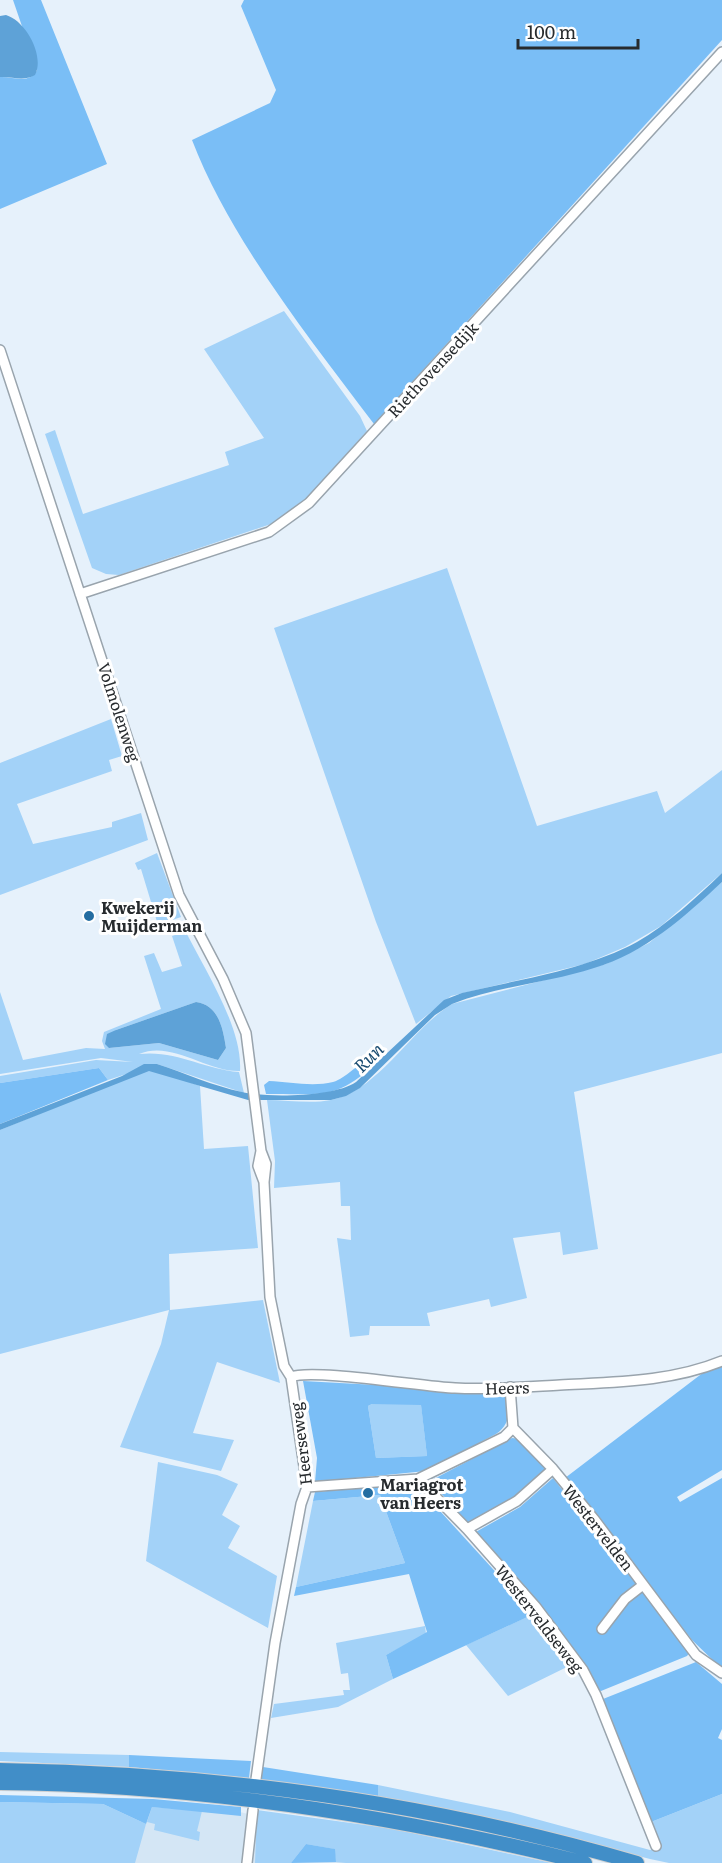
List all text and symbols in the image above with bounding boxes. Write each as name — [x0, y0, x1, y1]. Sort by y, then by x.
scale bar — [518, 12, 638, 50]
text: 100 m — [527, 18, 576, 45]
street label: Riethovensedijk — [381, 315, 483, 422]
street label: Volmolenweg — [93, 659, 147, 765]
place label: Kwekerij Muijderman — [101, 895, 202, 937]
marker: Kwekerij Muijderman — [82, 909, 96, 923]
water label: Run — [347, 1036, 389, 1078]
street label: Heers — [484, 1374, 530, 1400]
street label: Heerseweg — [283, 1401, 317, 1487]
place label: Mariagrot van Heers — [380, 1472, 463, 1514]
street label: Westervelden — [558, 1479, 641, 1576]
marker: Mariagrot van Heers — [361, 1486, 375, 1500]
street label: Westerveldseweg — [490, 1559, 590, 1677]

